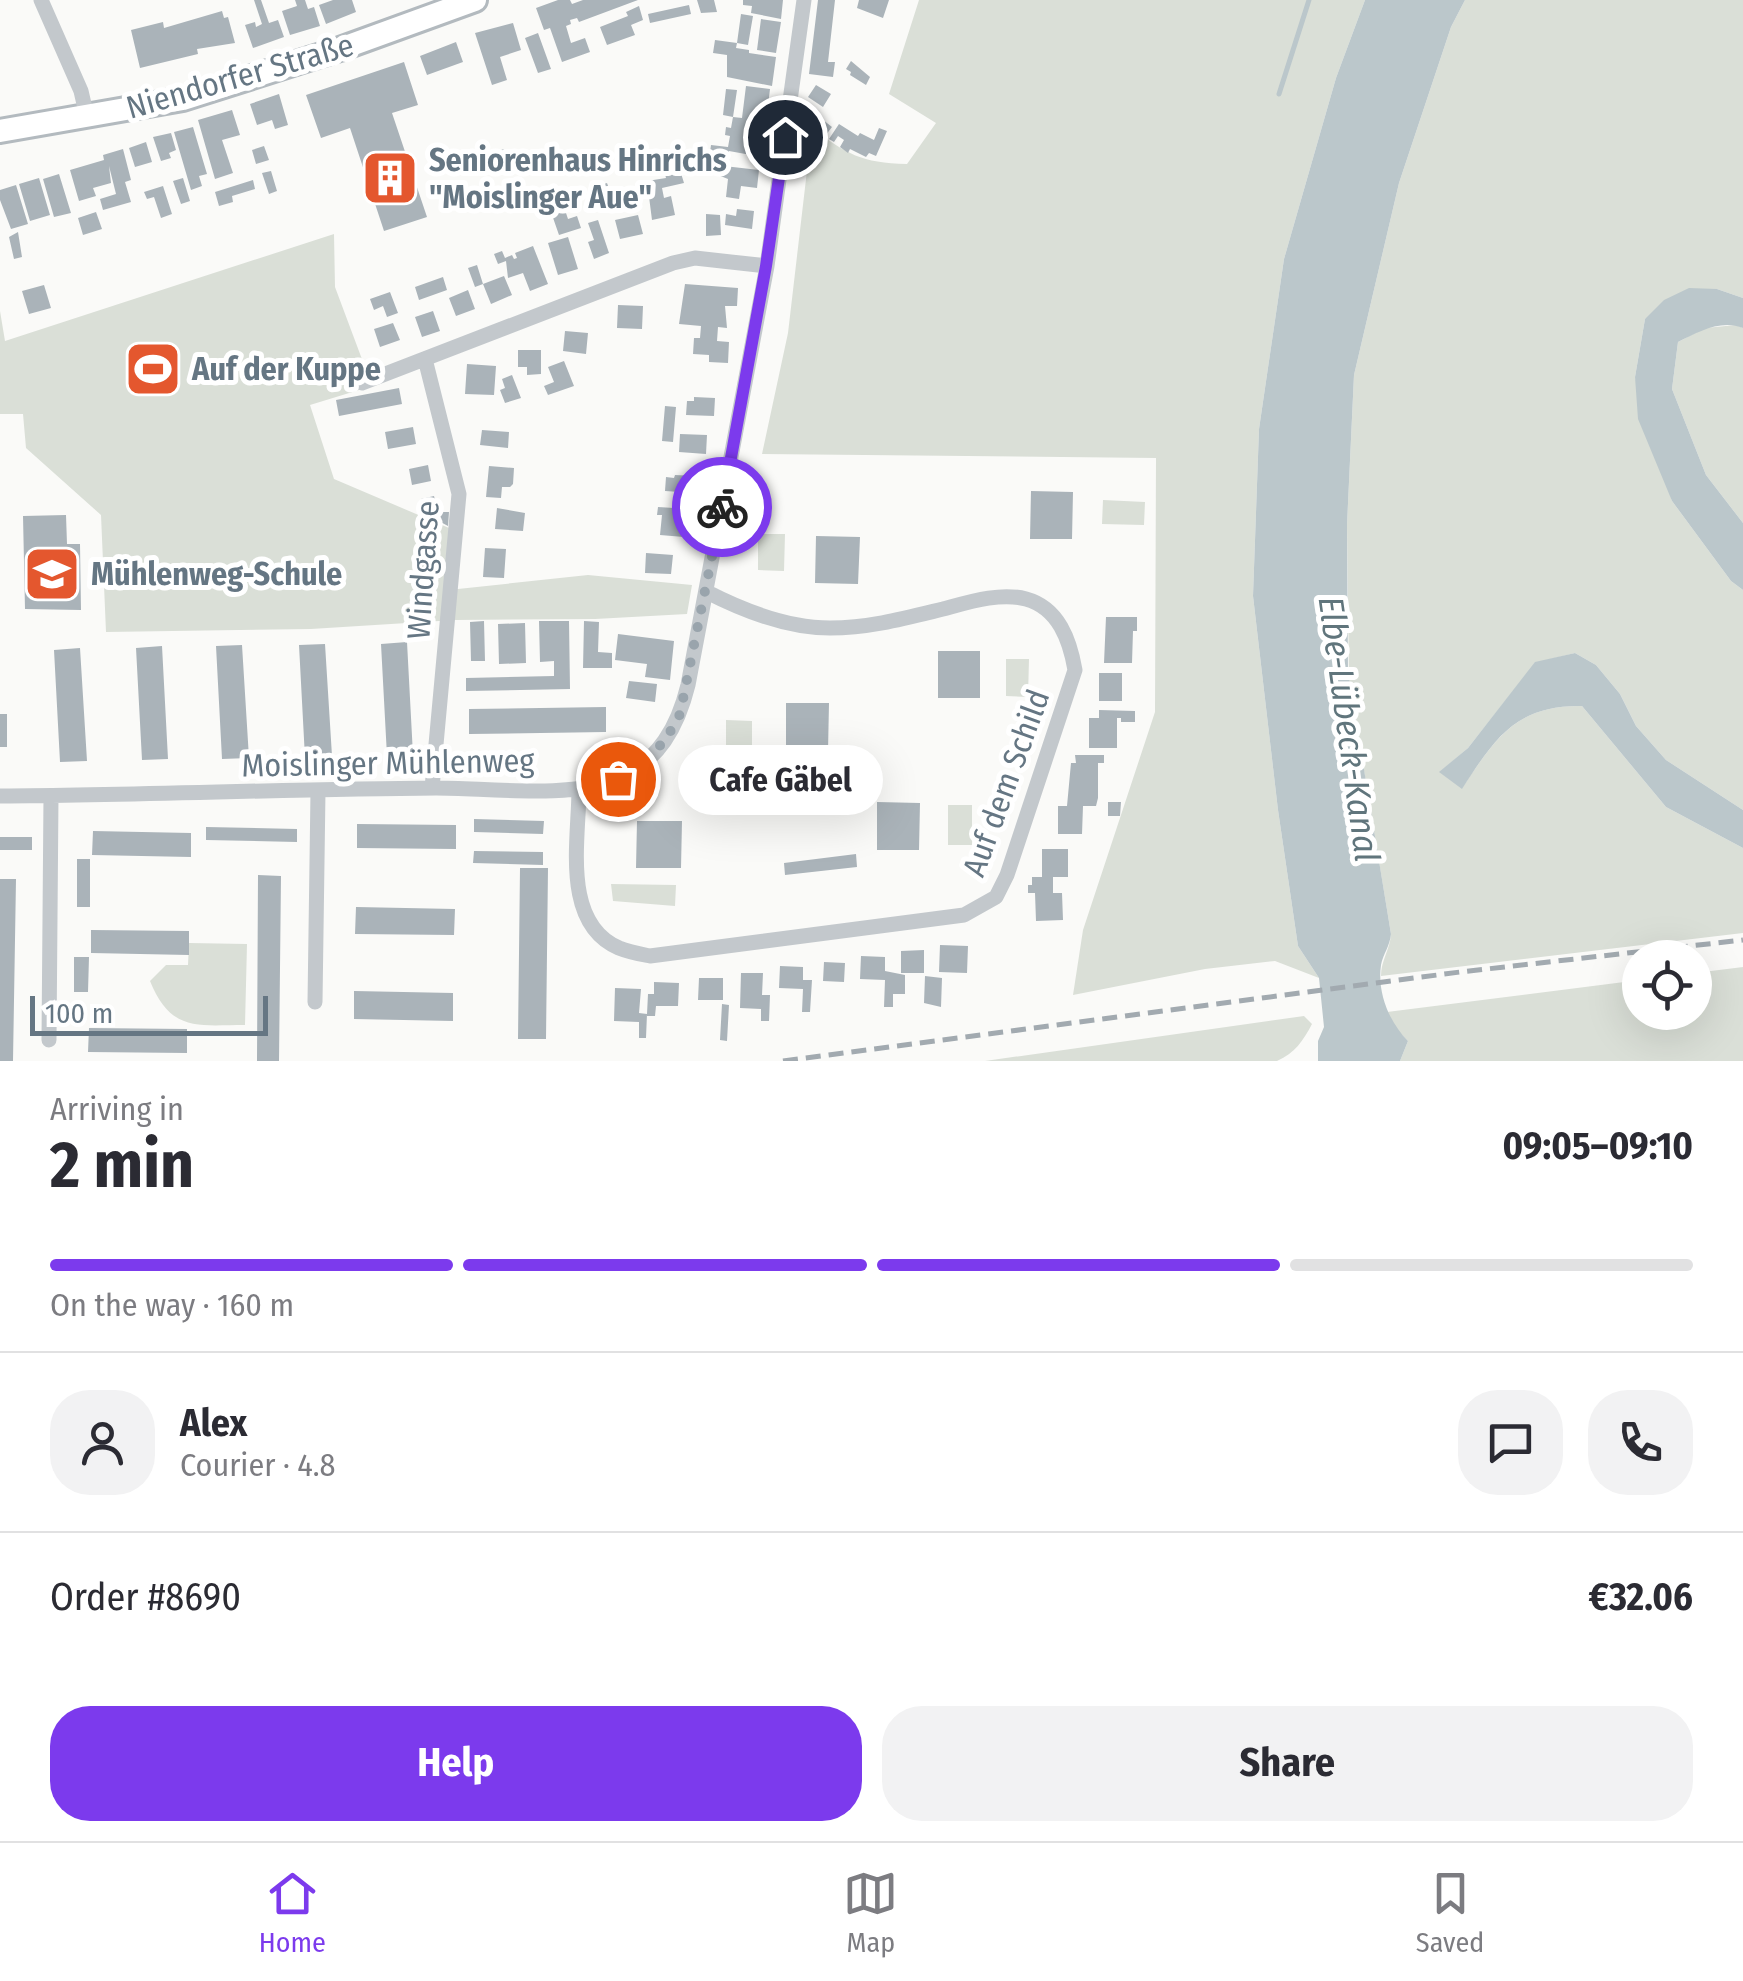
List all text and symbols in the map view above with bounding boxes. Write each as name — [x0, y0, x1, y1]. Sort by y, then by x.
street label: Niendorfer Straße — [122, 25, 358, 127]
pin — [743, 95, 828, 180]
icon: home — [758, 110, 813, 165]
place label: Seniorenhaus Hinrichs "Moislinger Aue" — [429, 141, 727, 216]
building icon: Seniorenhaus Hinrichs "Moislinger Aue" — [360, 148, 420, 208]
sports icon: Auf der Kuppe — [123, 339, 183, 399]
place label: Auf der Kuppe — [191, 350, 381, 388]
courier — [672, 457, 772, 557]
icon: bike — [695, 480, 750, 535]
street label: Windgasse — [399, 499, 447, 641]
school or university icon: Mühlenweg-Schule — [22, 544, 82, 604]
place label: Mühlenweg-Schule — [91, 555, 342, 593]
water label: Elbe-Lübeck-Kanal — [1310, 594, 1388, 864]
street label: Auf dem Schild — [955, 684, 1057, 882]
pin — [576, 737, 661, 822]
street label: Moislinger Mühlenweg — [241, 741, 535, 785]
callout: Cafe Gäbel — [678, 744, 883, 814]
icon: bag — [591, 752, 646, 807]
text: Cafe Gäbel — [709, 761, 852, 799]
map controls — [1622, 940, 1712, 1030]
button: locate — [1622, 940, 1712, 1030]
scale bar — [30, 991, 268, 1036]
text: 100 m — [45, 997, 113, 1030]
text: Arriving in — [50, 1090, 184, 1128]
text: 09:05–09:10 — [1502, 1123, 1693, 1169]
text: 2 min — [50, 1126, 194, 1204]
text: On the way · 160 m — [50, 1286, 294, 1324]
button: person — [50, 1390, 155, 1495]
button: chat — [1458, 1390, 1563, 1495]
button: phone — [1588, 1390, 1693, 1495]
text: Alex — [180, 1400, 247, 1446]
text: Courier · 4.8 — [180, 1446, 336, 1484]
text: Order #8690 — [50, 1574, 241, 1620]
text: €32.06 — [1589, 1574, 1693, 1620]
button: Help — [50, 1706, 862, 1821]
button: Share — [882, 1706, 1693, 1821]
tab: Home — [259, 1866, 326, 1959]
tab: Map — [843, 1866, 898, 1959]
tab: Saved — [1416, 1866, 1484, 1959]

